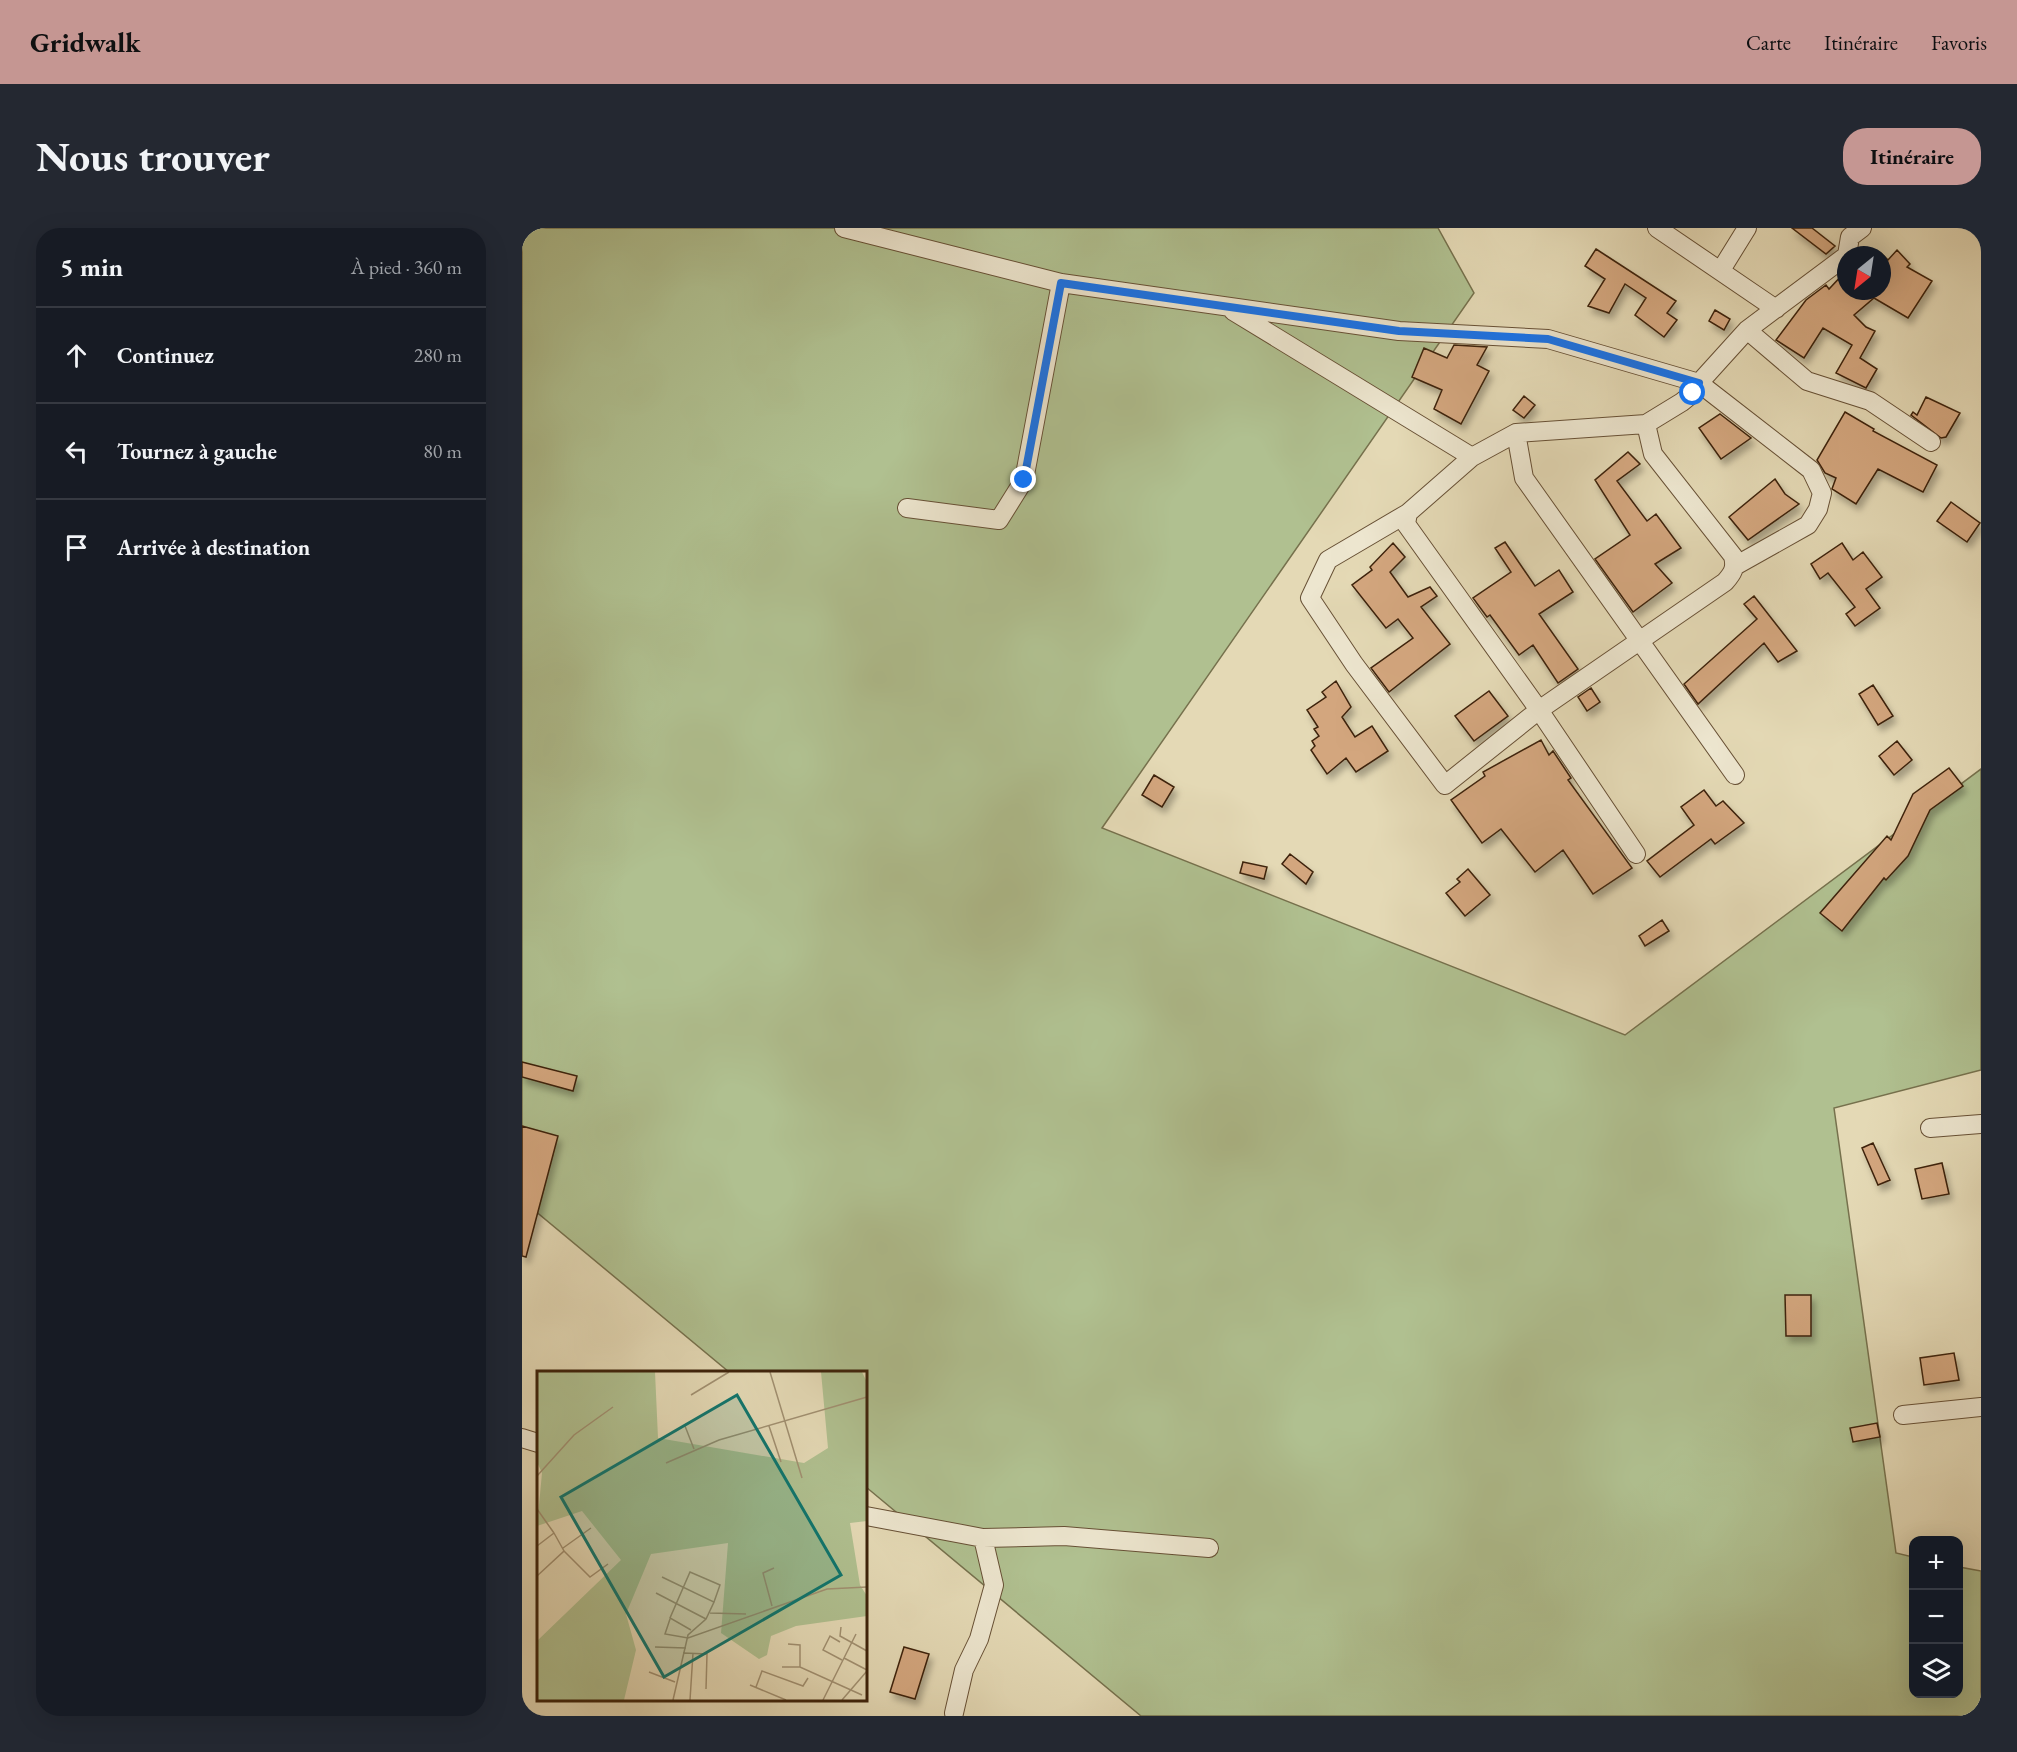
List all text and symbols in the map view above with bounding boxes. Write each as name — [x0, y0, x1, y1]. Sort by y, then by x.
text: Gridwalk — [30, 24, 141, 60]
text: Carte — [1746, 29, 1791, 56]
text: Itinéraire — [1824, 29, 1898, 56]
text: Favoris — [1931, 29, 1987, 56]
button: Itinéraire — [1843, 128, 1981, 185]
text: Nous trouver — [36, 129, 270, 184]
north arrow — [1837, 246, 1891, 300]
text: 5 min — [60, 250, 123, 284]
text: À pied · 360 m — [351, 254, 462, 280]
icon: ahead — [60, 339, 93, 372]
text: Continuez — [117, 341, 214, 370]
text: 280 m — [414, 342, 462, 368]
route start — [1679, 379, 1705, 405]
icon: left — [60, 435, 93, 468]
text: Tournez à gauche — [117, 437, 277, 466]
text: 80 m — [423, 438, 462, 464]
route end — [1010, 466, 1036, 492]
icon: arrive — [60, 531, 93, 564]
text: Arrivée à destination — [117, 533, 310, 562]
inset map — [537, 1371, 867, 1701]
map controls — [1909, 1536, 1963, 1698]
button: + — [1909, 1536, 1963, 1590]
button: − — [1909, 1590, 1963, 1644]
button: layers — [1909, 1644, 1963, 1698]

